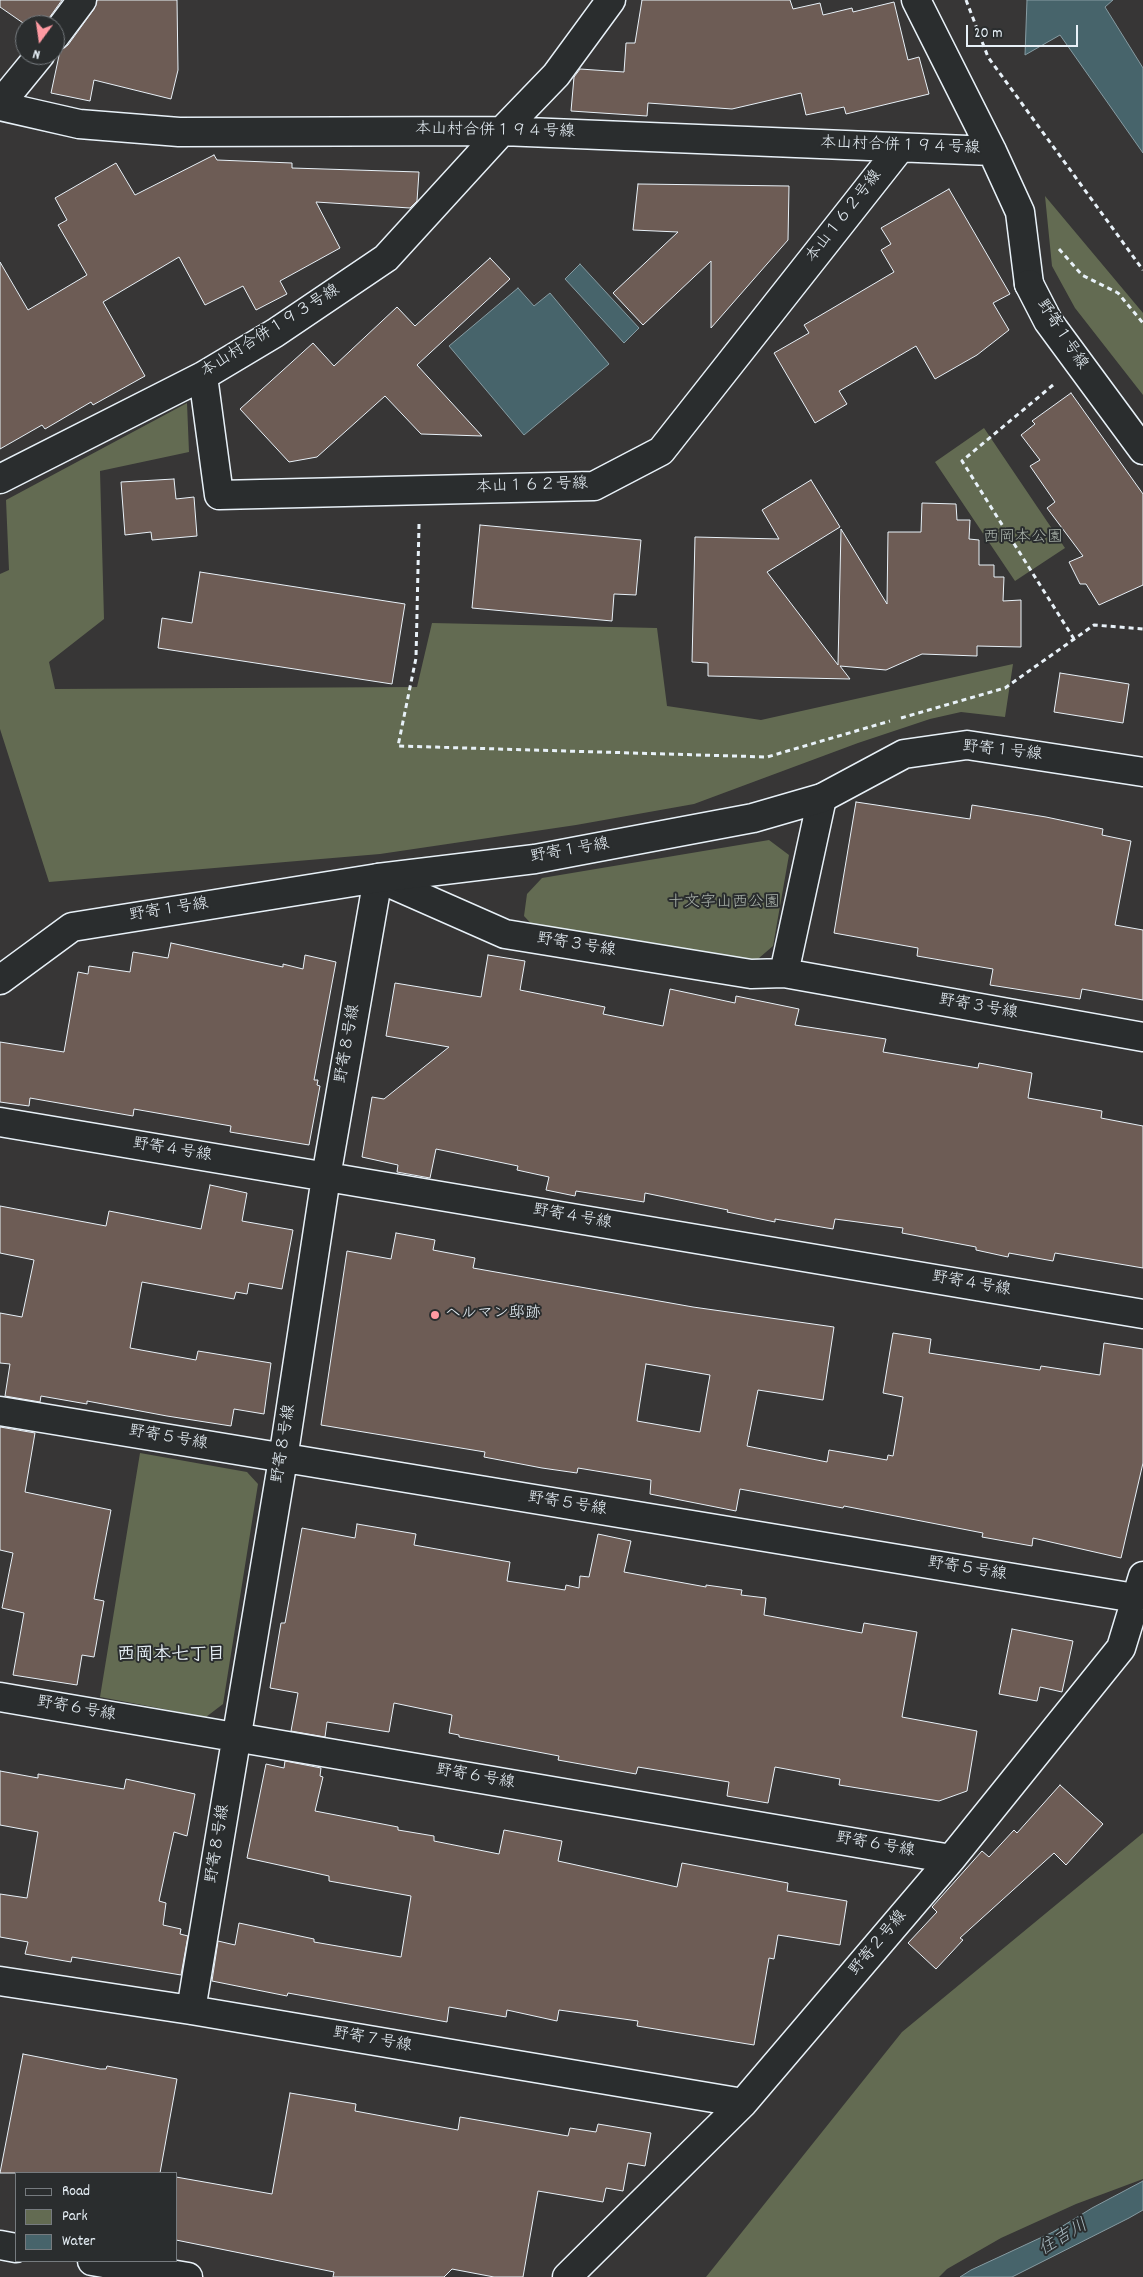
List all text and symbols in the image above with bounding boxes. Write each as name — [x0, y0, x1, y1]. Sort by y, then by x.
north arrow — [15, 15, 65, 65]
scale bar — [968, 15, 1080, 47]
text: 20 m — [974, 23, 1002, 45]
text: N — [31, 43, 42, 64]
street label: 本山村合併１９４号線 — [415, 121, 575, 143]
street label: 本山村合併１９４号線 — [820, 135, 980, 159]
street label: 本山１６２号線 — [803, 167, 887, 267]
street label: 本山村合併１９３号線 — [198, 281, 344, 383]
street label: 野寄１号線 — [1031, 296, 1091, 374]
street label: 本山１６２号線 — [476, 475, 588, 499]
park label: 西岡本公園 — [983, 529, 1063, 549]
street label: 野寄１号線 — [961, 738, 1043, 766]
street label: 野寄１号線 — [529, 836, 611, 868]
park label: 十文字山西公園 — [668, 894, 780, 914]
street label: 野寄１号線 — [128, 895, 210, 927]
street label: 野寄３号線 — [535, 930, 617, 962]
street label: 野寄３号線 — [937, 992, 1019, 1024]
street label: 野寄８号線 — [333, 1003, 365, 1085]
street label: 野寄４号線 — [131, 1135, 213, 1167]
street label: 野寄４号線 — [531, 1202, 613, 1234]
street label: 野寄４号線 — [930, 1269, 1012, 1301]
place label: ヘルマン邸跡 — [445, 1305, 541, 1325]
marker: ヘルマン邸跡 — [429, 1309, 441, 1321]
street label: 野寄８号線 — [269, 1403, 301, 1485]
street label: 野寄５号線 — [127, 1423, 209, 1455]
street label: 野寄５号線 — [526, 1489, 608, 1521]
street label: 野寄５号線 — [926, 1554, 1008, 1586]
district label: 西岡本七丁目 — [117, 1646, 225, 1668]
street label: 野寄６号線 — [35, 1694, 117, 1726]
street label: 野寄６号線 — [434, 1762, 516, 1794]
street label: 野寄８号線 — [203, 1803, 235, 1885]
street label: 野寄６号線 — [834, 1830, 916, 1862]
street label: 野寄２号線 — [846, 1907, 912, 1981]
street label: 野寄７号線 — [331, 2025, 413, 2057]
legend — [15, 2172, 178, 2262]
text: Road — [62, 2181, 90, 2203]
text: Park — [62, 2206, 88, 2228]
water label: 住吉川 — [1035, 2216, 1093, 2262]
text: Water — [62, 2231, 95, 2253]

